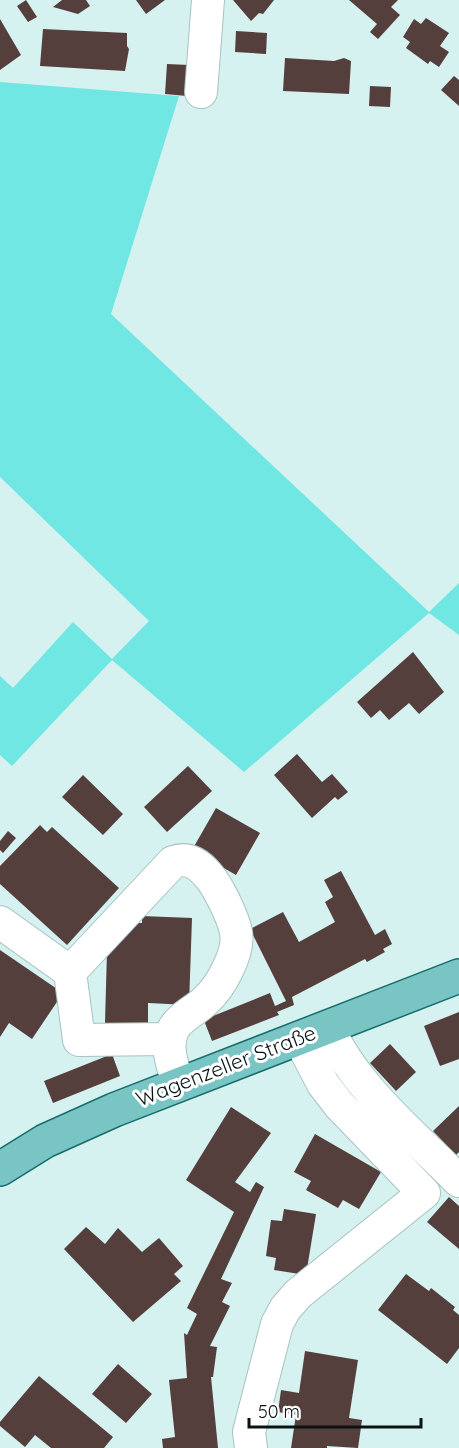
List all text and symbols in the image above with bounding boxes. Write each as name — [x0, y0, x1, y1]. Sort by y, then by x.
street label: Wagenzeller Straße — [132, 1019, 319, 1111]
scale bar — [249, 1391, 422, 1429]
text: 50 m — [258, 1400, 300, 1423]

